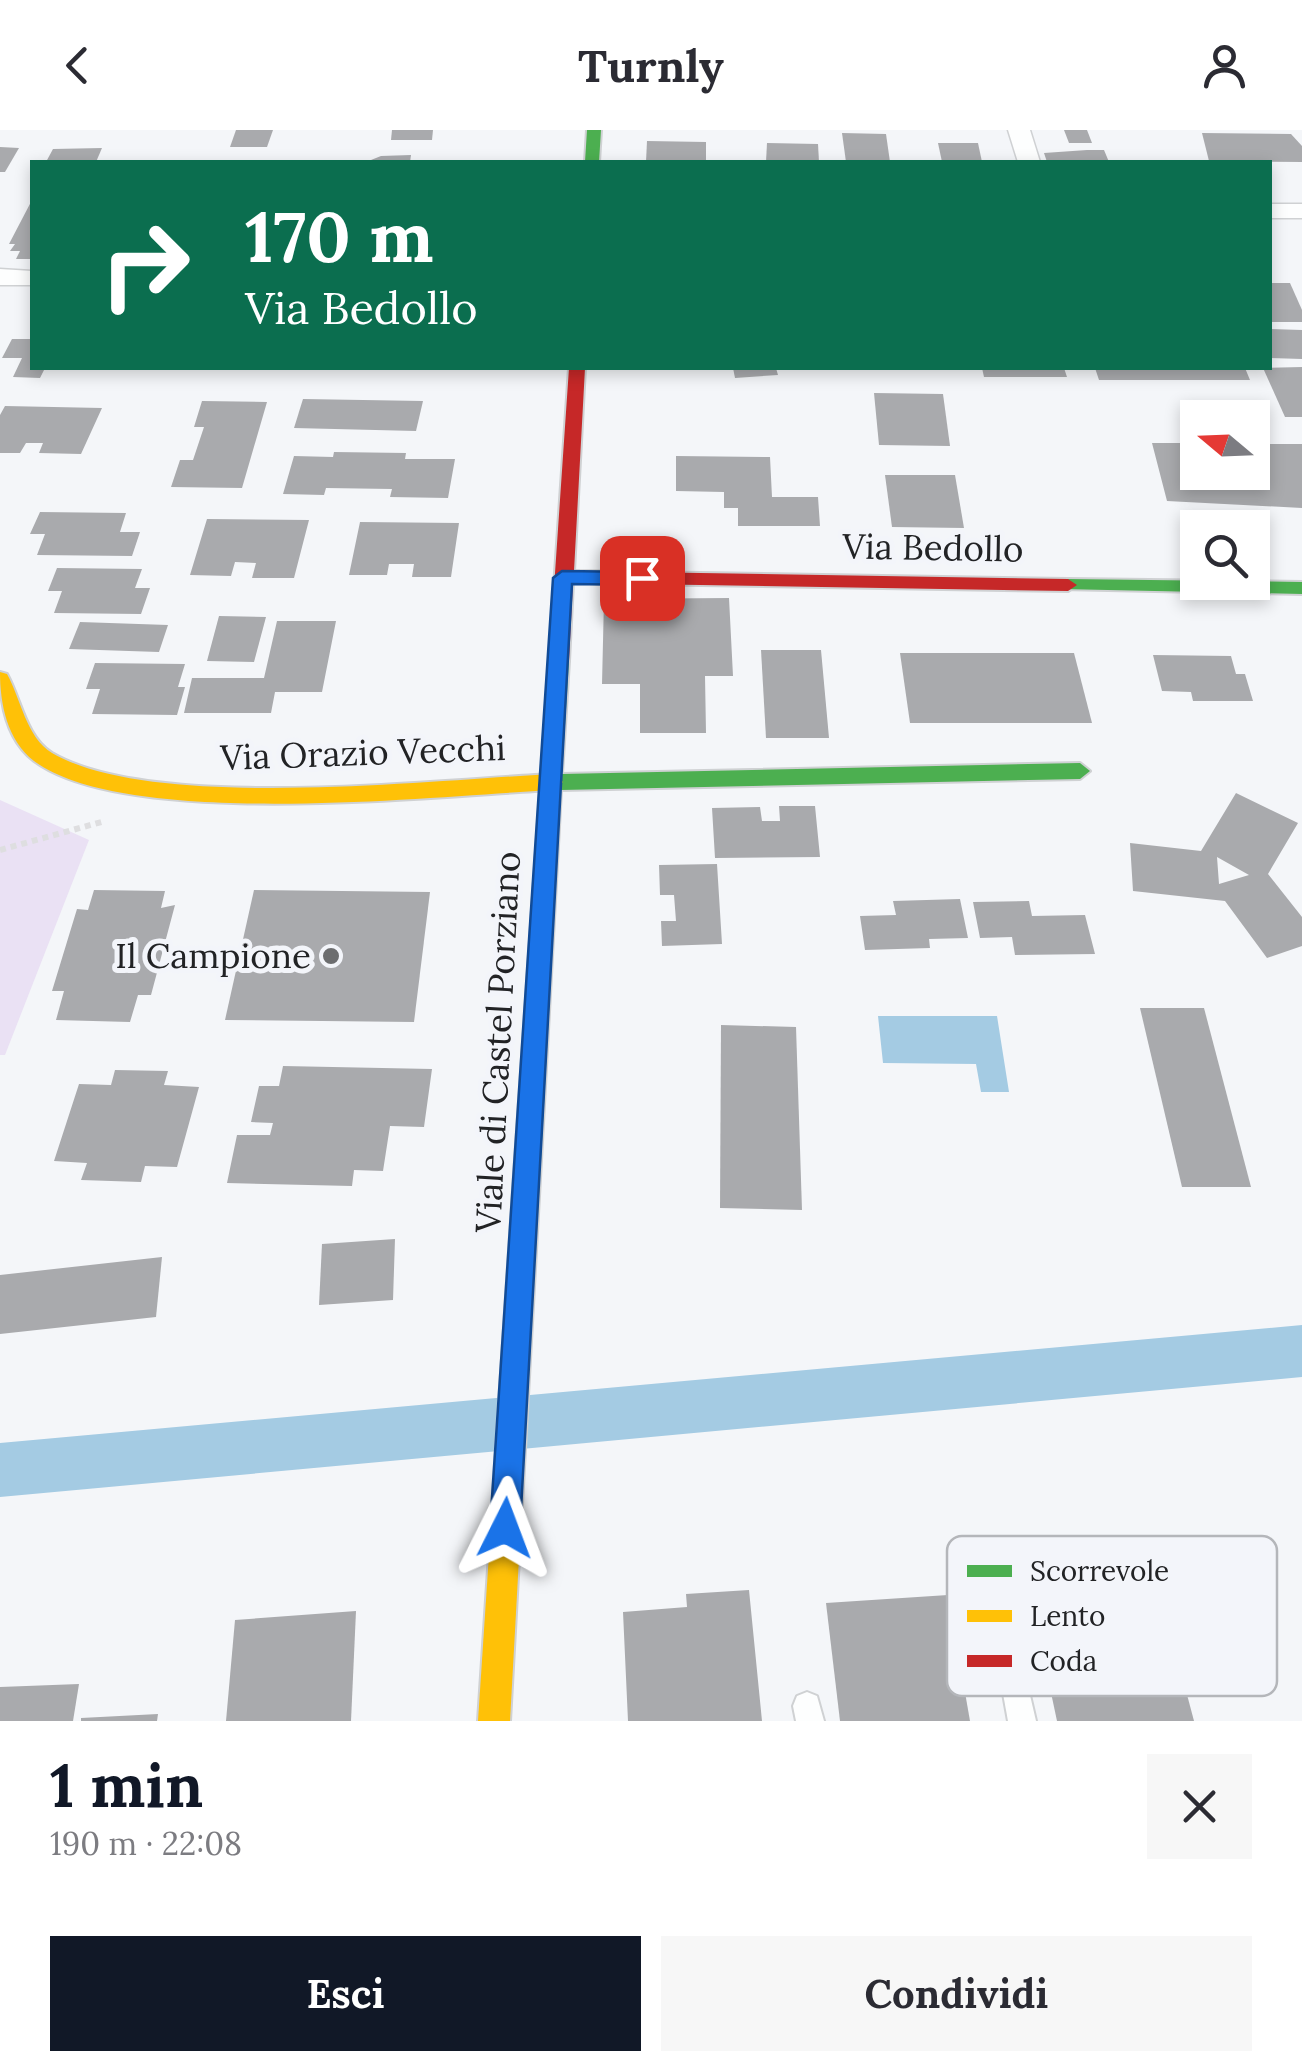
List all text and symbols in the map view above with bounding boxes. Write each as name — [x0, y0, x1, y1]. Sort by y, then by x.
text: Turnly — [578, 37, 724, 94]
icon: back — [50, 38, 105, 93]
icon: person — [1197, 38, 1252, 93]
text: 170 m — [245, 192, 434, 281]
icon: right — [80, 200, 210, 330]
text: Via Bedollo — [245, 279, 478, 336]
north arrow — [1180, 400, 1270, 490]
map controls — [1180, 400, 1270, 600]
button: search — [1180, 510, 1270, 600]
street label: Via Bedollo — [841, 523, 1024, 572]
pin — [600, 536, 685, 621]
icon: arrive — [615, 551, 670, 606]
street label: Via Orazio Vecchi — [218, 725, 507, 780]
street label: Viale di Castel Porziano — [465, 850, 530, 1235]
place label: Il Campione — [115, 933, 311, 978]
marker: Il Campione — [320, 945, 342, 967]
position arrow — [453, 1476, 557, 1580]
legend — [947, 1536, 1277, 1696]
text: Scorrevole — [1030, 1553, 1169, 1589]
text: Lento — [1030, 1598, 1105, 1634]
text: Coda — [1030, 1643, 1097, 1679]
text: 1 min — [50, 1747, 203, 1823]
button: close — [1147, 1754, 1252, 1859]
text: 190 m · 22:08 — [50, 1823, 242, 1864]
button: Esci — [50, 1936, 641, 2051]
button: Condividi — [661, 1936, 1252, 2051]

